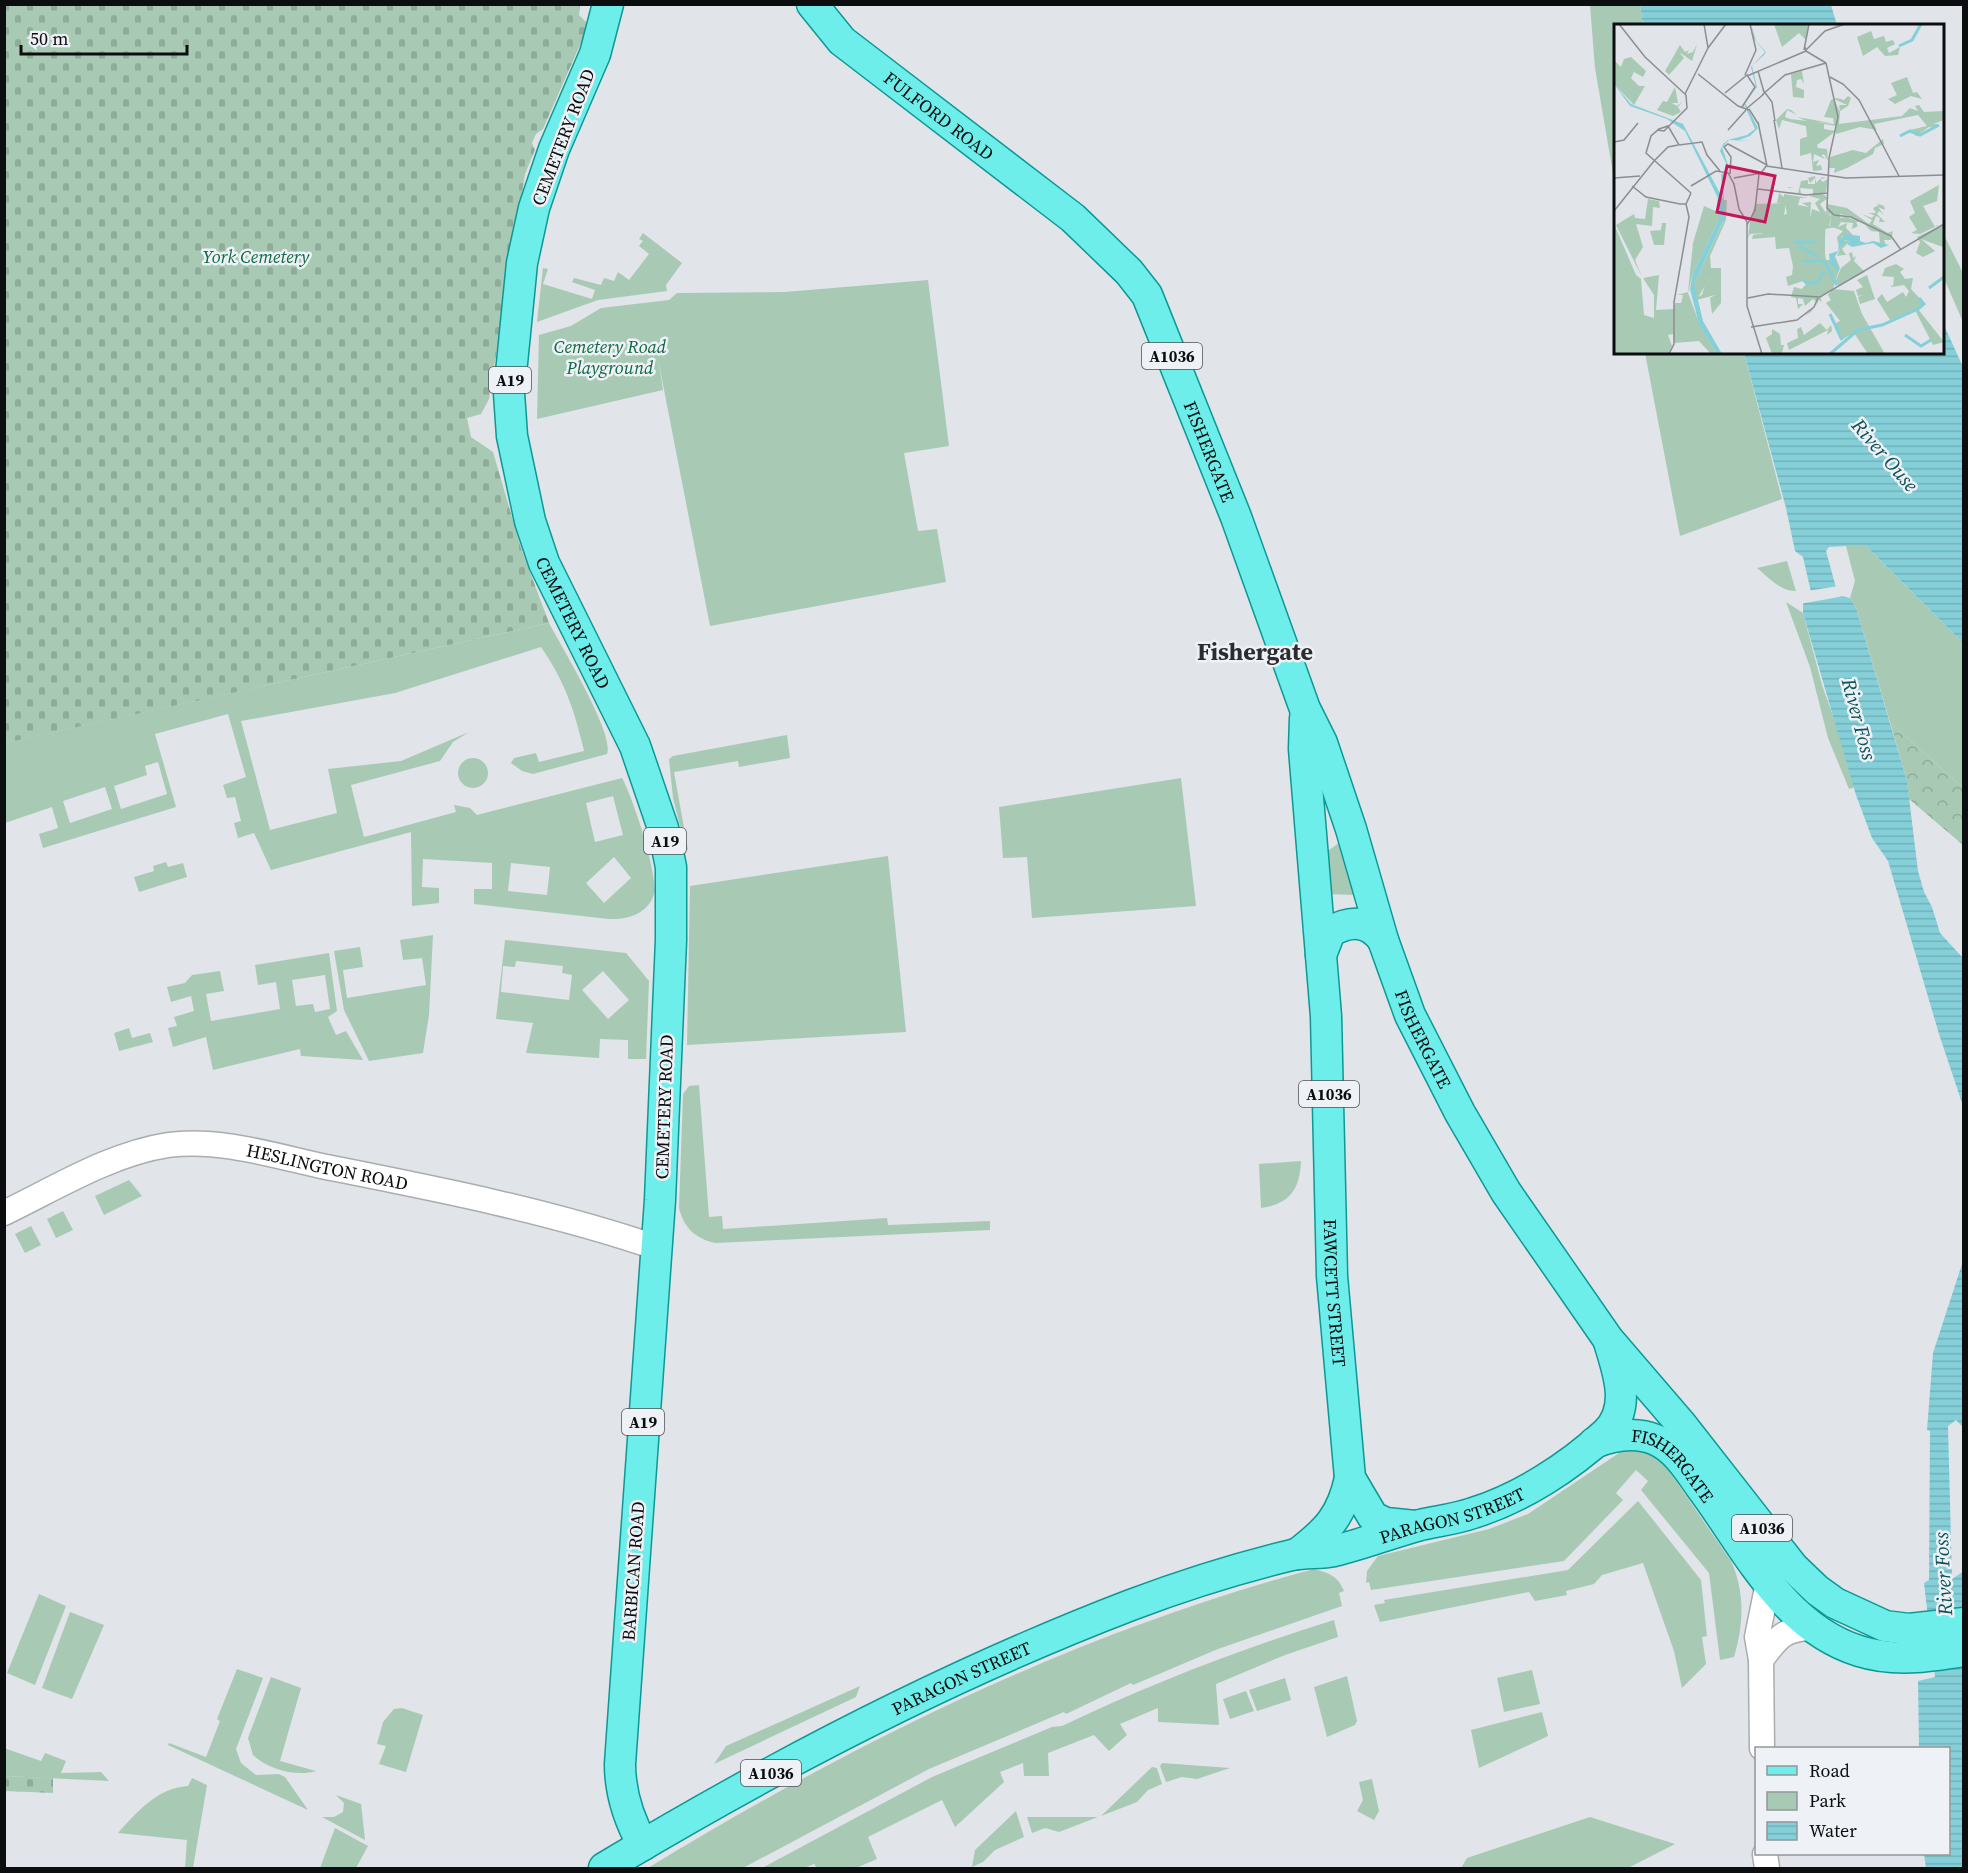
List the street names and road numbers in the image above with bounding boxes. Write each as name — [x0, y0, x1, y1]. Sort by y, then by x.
street label: CEMETERY ROAD — [525, 65, 601, 209]
street label: FULFORD ROAD — [879, 65, 999, 166]
road number: A1036 — [1142, 343, 1202, 369]
road number: A19 — [489, 367, 531, 393]
street label: FISHERGATE — [1178, 397, 1241, 506]
street label: CEMETERY ROAD — [530, 553, 617, 693]
road number: A19 — [644, 828, 686, 854]
street label: FISHERGATE — [1389, 986, 1458, 1093]
street label: CEMETERY ROAD — [649, 1034, 679, 1180]
road number: A1036 — [1299, 1081, 1359, 1107]
street label: HESLINGTON ROAD — [245, 1137, 410, 1196]
street label: FAWCETT STREET — [1318, 1219, 1353, 1368]
road number: A19 — [622, 1409, 664, 1435]
street label: FISHERGATE — [1630, 1422, 1720, 1507]
street label: PARAGON STREET — [1376, 1481, 1529, 1549]
street label: BARBICAN ROAD — [616, 1500, 650, 1642]
road number: A1036 — [1732, 1515, 1792, 1541]
street label: PARAGON STREET — [887, 1635, 1035, 1721]
road number: A1036 — [741, 1760, 801, 1786]

